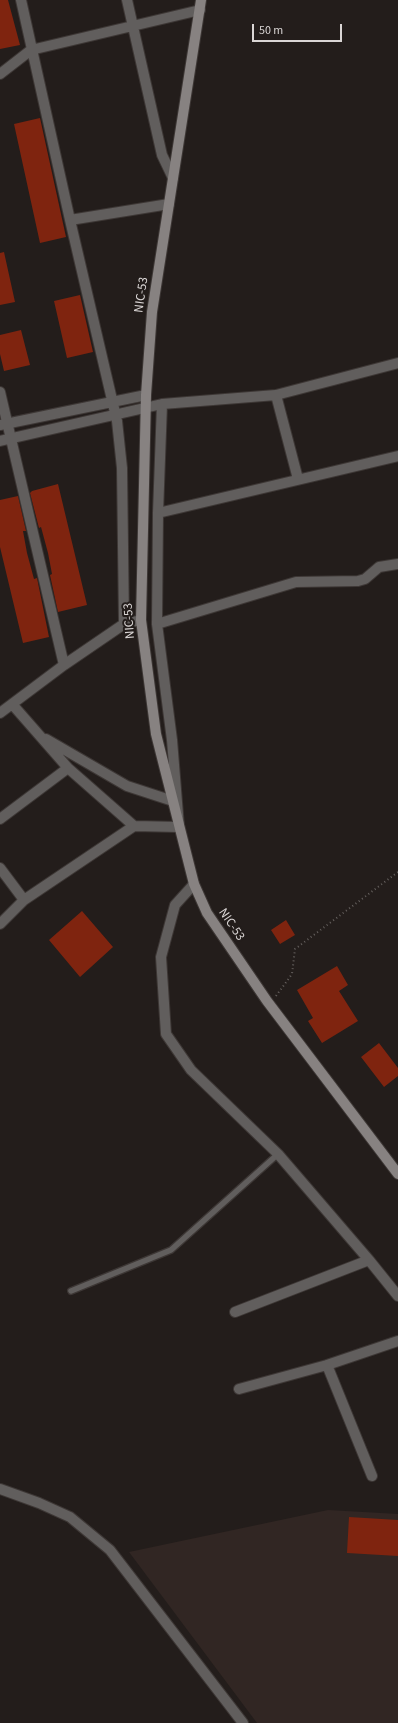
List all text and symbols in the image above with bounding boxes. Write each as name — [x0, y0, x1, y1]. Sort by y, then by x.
scale bar — [254, 16, 344, 42]
text: 50 m — [259, 22, 283, 39]
street label: NIC-53 — [132, 276, 152, 314]
street label: NIC-53 — [121, 603, 139, 639]
street label: NIC-53 — [215, 906, 247, 944]

